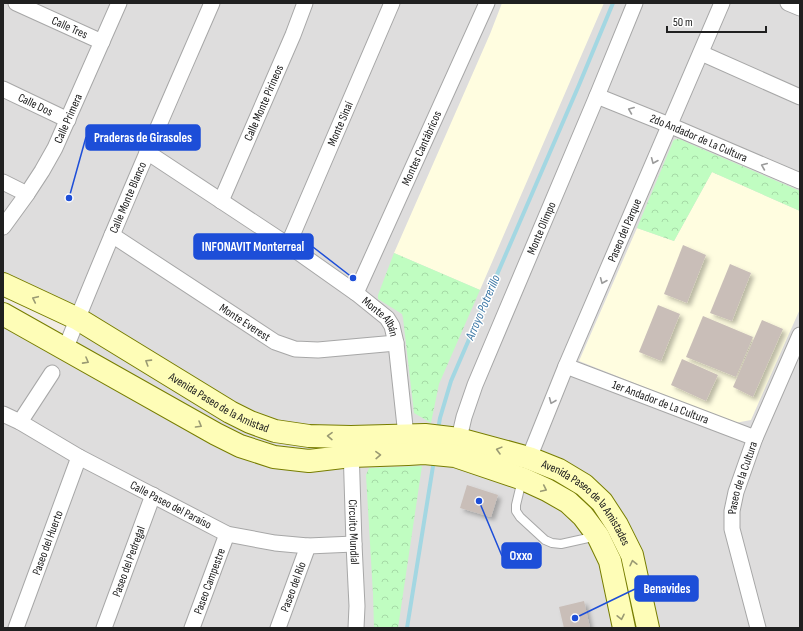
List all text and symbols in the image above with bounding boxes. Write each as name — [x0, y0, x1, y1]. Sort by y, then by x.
scale bar — [667, 8, 766, 34]
street label: Calle Tres — [49, 13, 90, 42]
text: 50 m — [673, 15, 693, 30]
street label: Calle Monte Pirineos — [241, 63, 287, 143]
street label: Calle Dos — [15, 90, 55, 120]
street label: Calle Primera — [51, 91, 86, 146]
street label: Monte Sinaí — [324, 99, 357, 149]
one-way arrow — [628, 107, 636, 115]
street label: Montes Cantábricos — [399, 109, 445, 188]
street label: 2do Andador de La Cultura — [647, 111, 750, 166]
callout: Praderas de Girasoles — [86, 125, 200, 150]
text: Praderas de Girasoles — [94, 130, 192, 146]
one-way arrow — [650, 158, 658, 165]
street label: Calle Monte Blanco — [106, 160, 150, 236]
one-way arrow — [761, 163, 769, 171]
street label: Paseo del Parque — [605, 196, 645, 264]
street label: Monte Olimpo — [524, 200, 560, 257]
callout: INFONAVIT Monterreal — [194, 234, 313, 259]
text: INFONAVIT Monterreal — [202, 239, 305, 255]
water label: Arroyo Potrerillo — [462, 272, 504, 343]
one-way arrow — [599, 277, 607, 284]
street label: Monte Albán — [359, 294, 401, 338]
one-way arrow — [31, 296, 39, 304]
street label: Monte Everest — [216, 300, 273, 345]
one-way arrow — [82, 356, 89, 364]
one-way arrow — [145, 359, 152, 367]
street label: Avenida Paseo de la Amistad — [165, 369, 271, 436]
street label: 1er Andador de La Cultura — [610, 377, 711, 428]
one-way arrow — [549, 397, 557, 404]
one-way arrow — [195, 420, 202, 427]
one-way arrow — [327, 432, 333, 440]
street label: Paseo de la Cultura — [725, 439, 761, 514]
one-way arrow — [496, 446, 503, 455]
one-way arrow — [375, 451, 381, 459]
street label: Avenida Paseo de la Amistades — [538, 456, 633, 548]
street label: Calle Paseo del Paraíso — [127, 478, 214, 533]
one-way arrow — [539, 484, 547, 492]
street label: Circuito Mundial — [345, 499, 362, 565]
street label: Paseo del Huerto — [29, 508, 67, 577]
street label: Paseo del Pedregal — [109, 524, 149, 599]
callout: Oxxo — [502, 543, 541, 568]
street label: Paseo Campestre — [191, 546, 229, 616]
text: Oxxo — [509, 548, 533, 564]
one-way arrow — [630, 559, 638, 566]
street label: Paseo del Río — [278, 560, 310, 614]
callout: Benavides — [635, 576, 698, 601]
text: Benavides — [643, 581, 691, 597]
one-way arrow — [617, 614, 625, 620]

